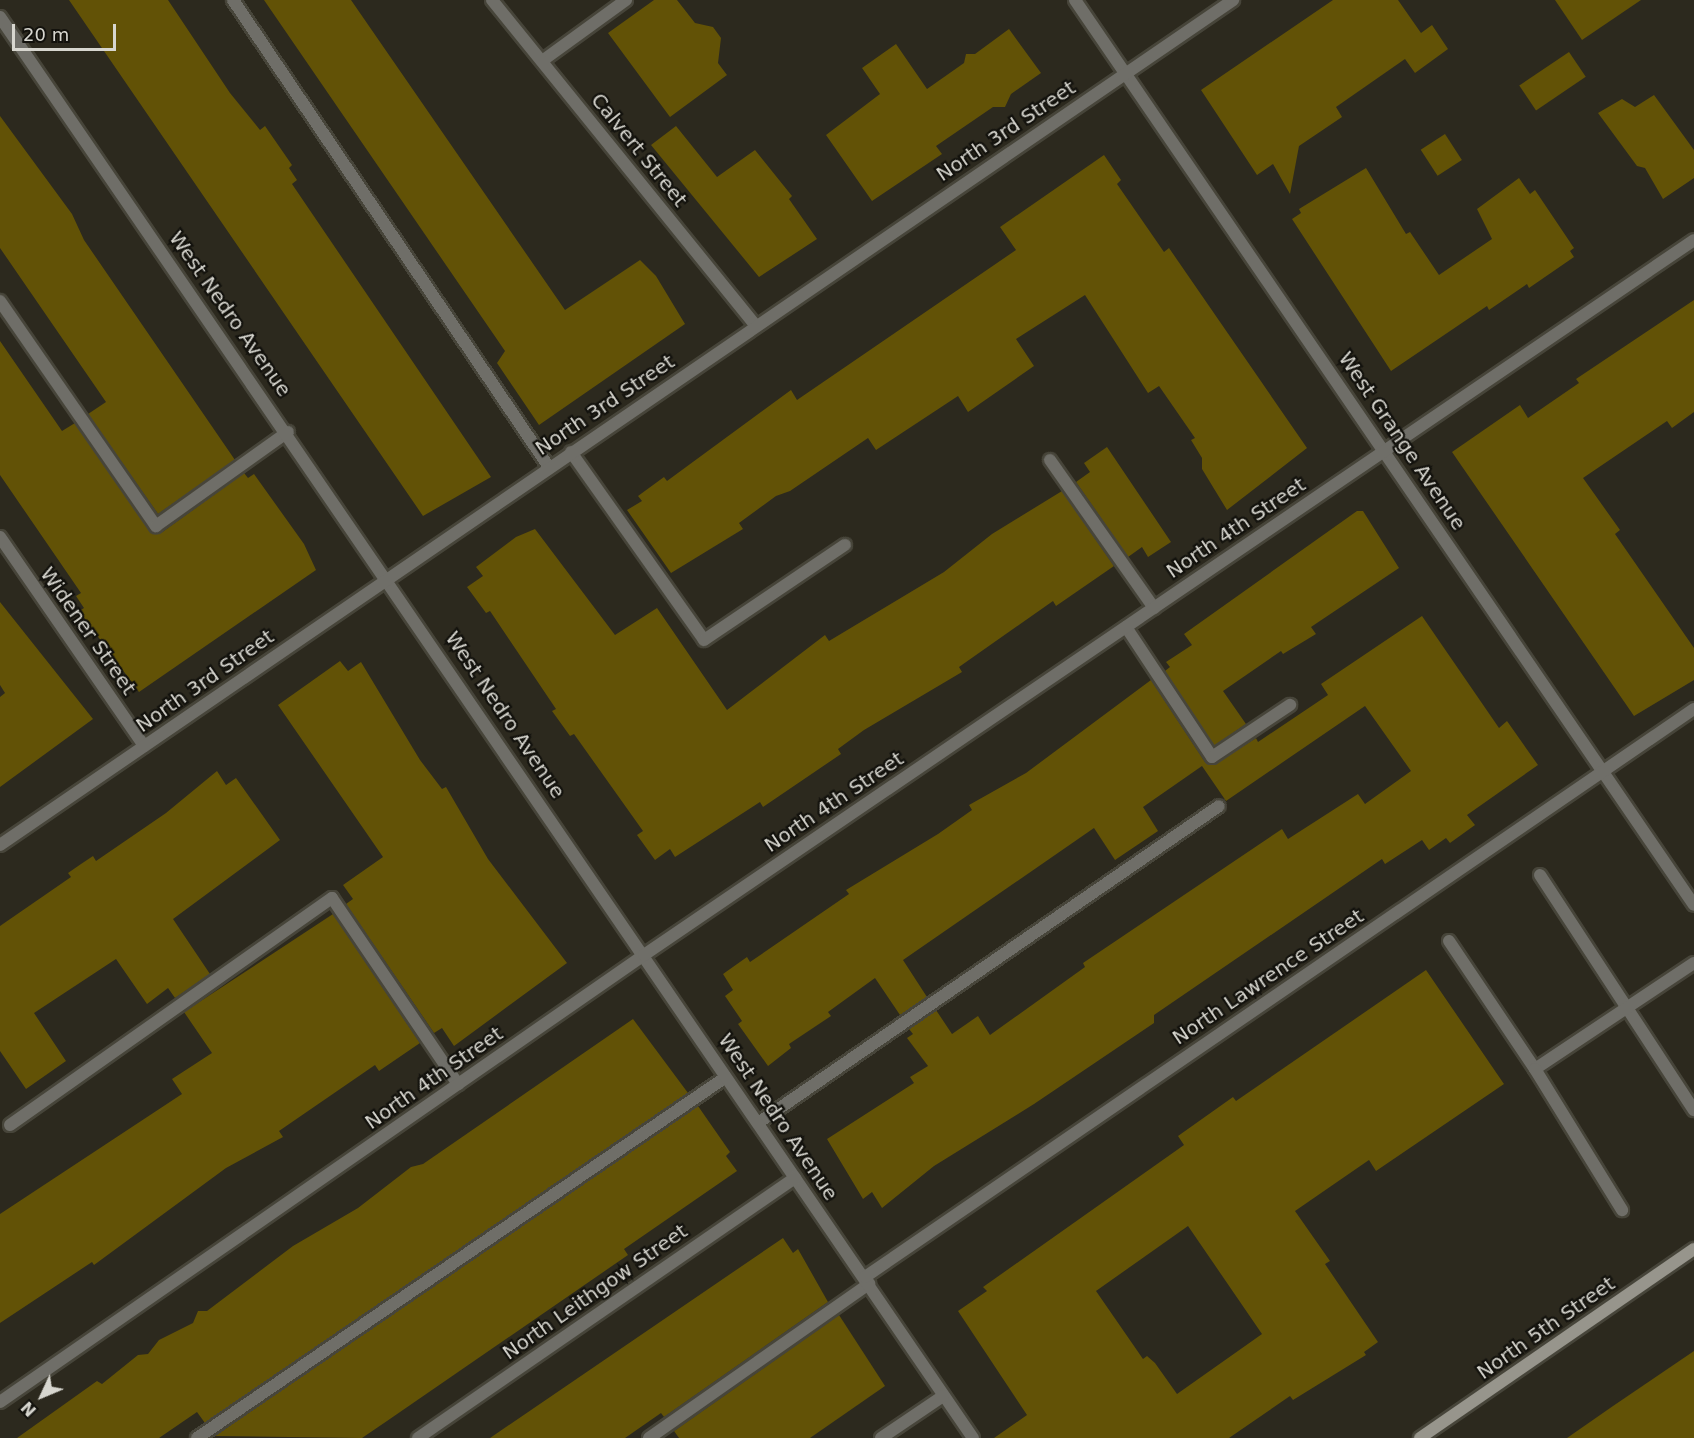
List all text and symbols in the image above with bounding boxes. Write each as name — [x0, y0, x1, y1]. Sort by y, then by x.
scale bar — [15, 12, 118, 50]
text: 20 m — [23, 24, 69, 45]
street label: North 3rd Street — [932, 76, 1080, 186]
street label: Calvert Street — [586, 88, 692, 212]
street label: West Nedro Avenue — [164, 227, 296, 401]
street label: West Grange Avenue — [1333, 347, 1471, 535]
street label: North 3rd Street — [531, 350, 679, 460]
street label: North 4th Street — [1162, 473, 1310, 583]
street label: Widener Street — [35, 563, 141, 699]
street label: North 3rd Street — [131, 625, 279, 737]
street label: West Nedro Avenue — [440, 627, 570, 803]
street label: North 4th Street — [760, 747, 908, 857]
street label: North Lawrence Street — [1168, 904, 1368, 1050]
street label: North 4th Street — [360, 1022, 508, 1134]
street label: West Nedro Avenue — [713, 1029, 843, 1205]
street label: North Leithgow Street — [498, 1219, 692, 1365]
street label: North 5th Street — [1472, 1272, 1620, 1384]
north arrow — [12, 1366, 72, 1426]
text: N — [17, 1397, 40, 1420]

